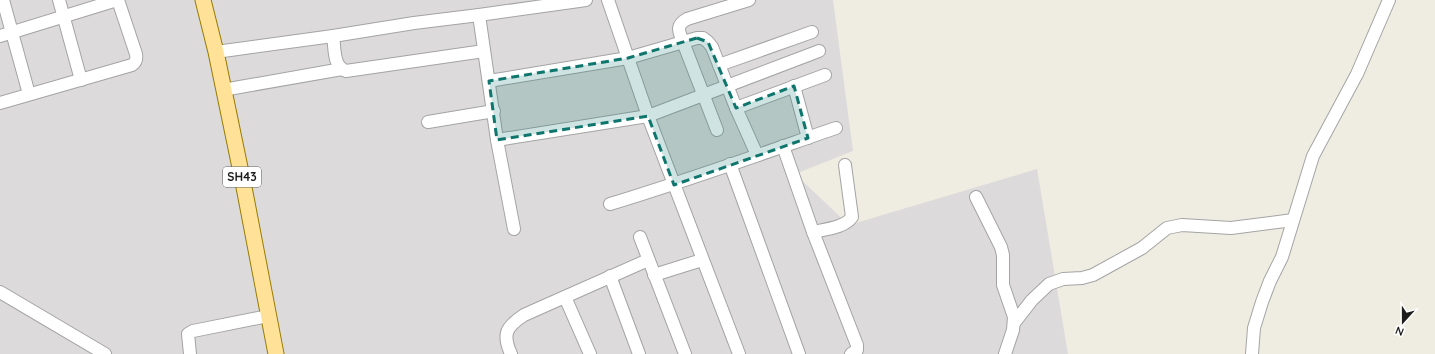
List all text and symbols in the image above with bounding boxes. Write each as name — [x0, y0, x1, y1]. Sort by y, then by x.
road number: SH43 — [223, 167, 261, 187]
north arrow — [1383, 302, 1423, 342]
text: N — [1393, 323, 1406, 339]

